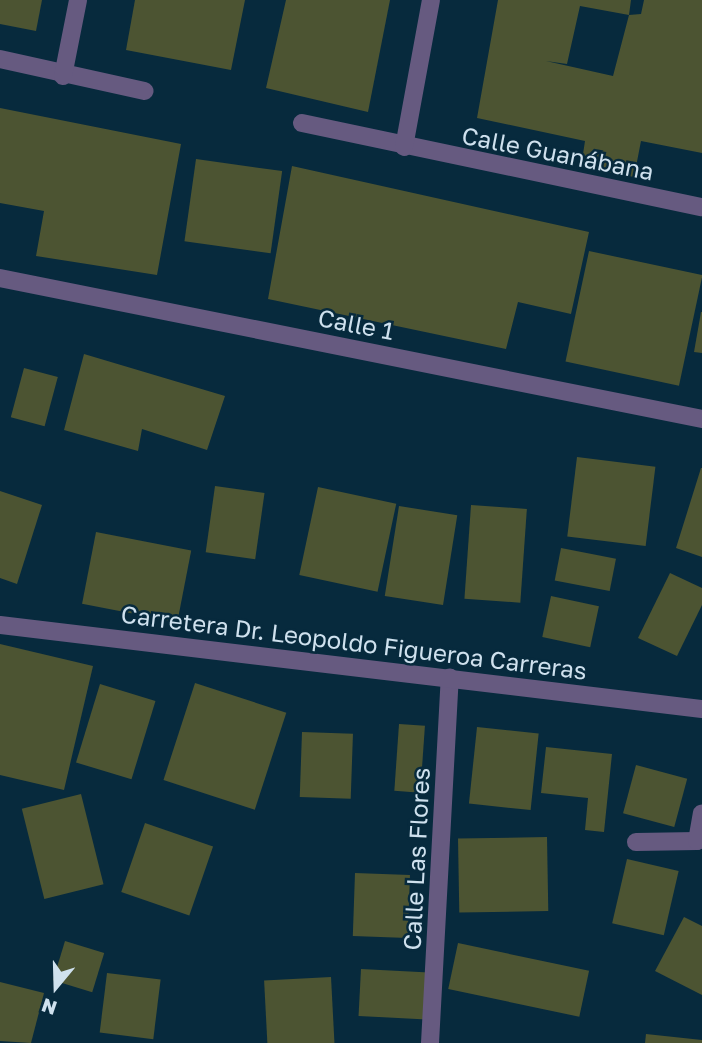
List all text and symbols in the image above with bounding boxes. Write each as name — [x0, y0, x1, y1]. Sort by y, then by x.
street label: Calle Guanábana — [460, 120, 656, 186]
street label: Calle 1 — [316, 303, 396, 345]
street label: Carretera Dr. Leopoldo Figueroa Carreras — [119, 599, 589, 685]
street label: Calle Las Flores — [397, 767, 435, 951]
north arrow — [21, 952, 91, 1022]
text: N — [38, 994, 60, 1021]

